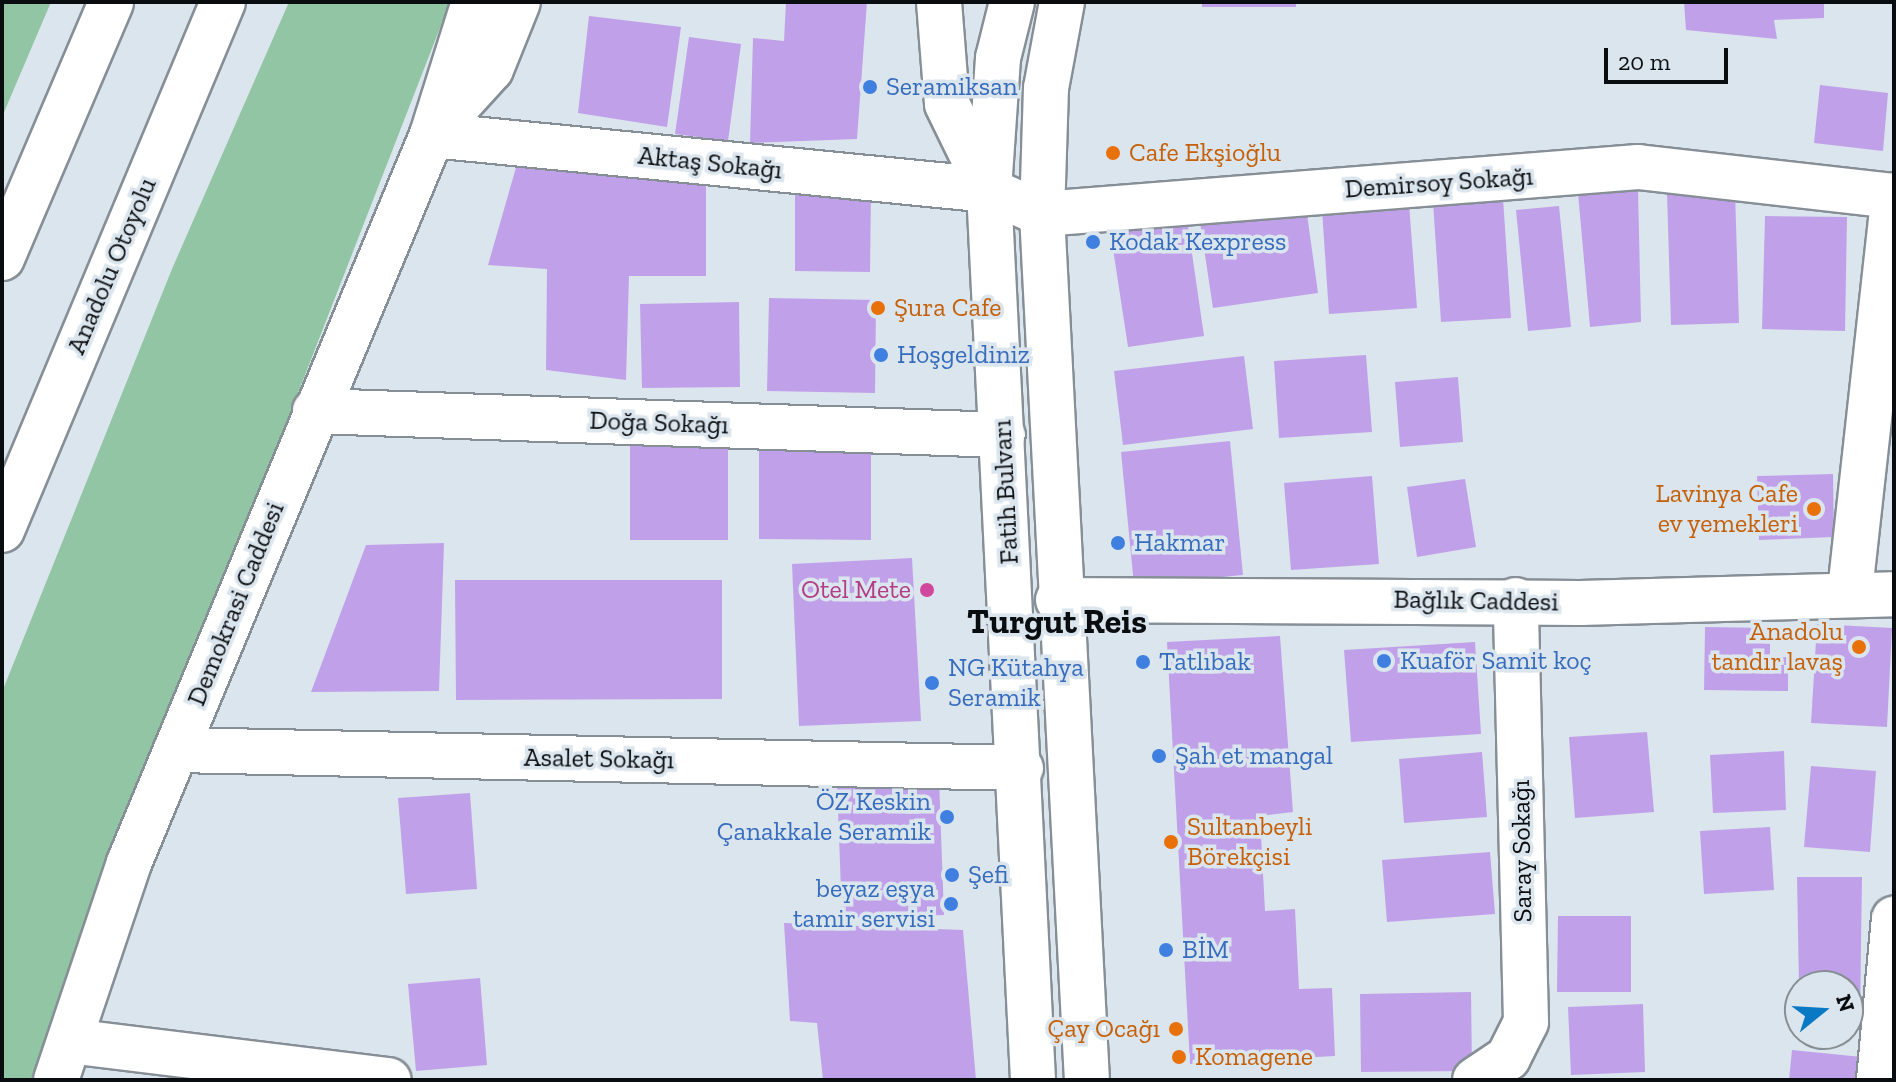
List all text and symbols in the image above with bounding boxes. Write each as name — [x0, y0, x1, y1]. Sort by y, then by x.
scale bar — [1608, 32, 1732, 82]
text: 20 m — [1618, 47, 1670, 76]
place label: Seramiksan — [886, 71, 1018, 103]
marker: Seramiksan — [861, 78, 879, 96]
place label: Cafe Ekşioğlu — [1129, 137, 1281, 169]
street label: Aktaş Sokağı — [636, 140, 784, 186]
marker: Cafe Ekşioğlu — [1104, 144, 1122, 162]
street label: Demirsoy Sokağı — [1343, 161, 1535, 205]
street label: Anadolu Otoyolu — [61, 173, 163, 359]
place label: Kodak Kexpress — [1109, 226, 1286, 258]
marker: Kodak Kexpress — [1084, 233, 1102, 251]
place label: Şura Cafe — [894, 292, 1002, 324]
marker: Şura Cafe — [869, 299, 887, 317]
place label: Hoşgeldiniz — [897, 339, 1030, 371]
marker: Hoşgeldiniz — [872, 346, 890, 364]
street label: Doğa Sokağı — [589, 405, 729, 441]
street label: Fatih Bulvarı — [987, 419, 1025, 565]
place label: Lavinya Cafe ev yemekleri — [1656, 478, 1798, 540]
street label: Demokrasi Caddesi — [181, 498, 291, 710]
marker: Lavinya Cafe ev yemekleri — [1805, 500, 1823, 518]
place label: Hakmar — [1134, 527, 1225, 559]
marker: Hakmar — [1109, 534, 1127, 552]
place label: Otel Mete — [801, 574, 911, 606]
marker: Otel Mete — [918, 581, 936, 599]
street label: Bağlık Caddesi — [1393, 584, 1559, 618]
district label: Turgut Reis — [967, 602, 1147, 642]
place label: Anadolu tandır lavaş — [1711, 616, 1843, 678]
marker: Anadolu tandır lavaş — [1850, 638, 1868, 656]
place label: Kuaför Samit koç — [1400, 645, 1592, 677]
place label: Tatlıbak — [1159, 646, 1251, 678]
place label: NG Kütahya Seramik — [948, 652, 1084, 714]
marker: Kuaför Samit koç — [1375, 652, 1393, 670]
marker: Tatlıbak — [1134, 653, 1152, 671]
marker: NG Kütahya Seramik — [923, 674, 941, 692]
place label: Şah et mangal — [1175, 740, 1333, 772]
street label: Asalet Sokağı — [524, 742, 674, 776]
marker: Şah et mangal — [1150, 747, 1168, 765]
street label: Saray Sokağı — [1505, 779, 1539, 923]
place label: ÖZ Keskin Çanakkale Seramik — [717, 786, 931, 848]
marker: ÖZ Keskin Çanakkale Seramik — [938, 808, 956, 826]
place label: Sultanbeyli Börekçisi — [1187, 811, 1312, 872]
marker: Sultanbeyli Börekçisi — [1162, 833, 1180, 851]
place label: Şefi — [968, 859, 1009, 891]
marker: Şefi — [943, 866, 961, 884]
place label: beyaz eşya tamir servisi — [793, 873, 935, 934]
marker: beyaz eşya tamir servisi — [942, 895, 960, 913]
place label: BİM — [1182, 934, 1229, 966]
marker: BİM — [1157, 941, 1175, 959]
north arrow — [1784, 970, 1864, 1050]
text: N — [1830, 991, 1861, 1015]
place label: Çay Ocağı — [1047, 1013, 1160, 1045]
marker: Çay Ocağı — [1167, 1020, 1185, 1038]
place label: Komagene — [1195, 1041, 1313, 1073]
marker: Komagene — [1170, 1048, 1188, 1066]

